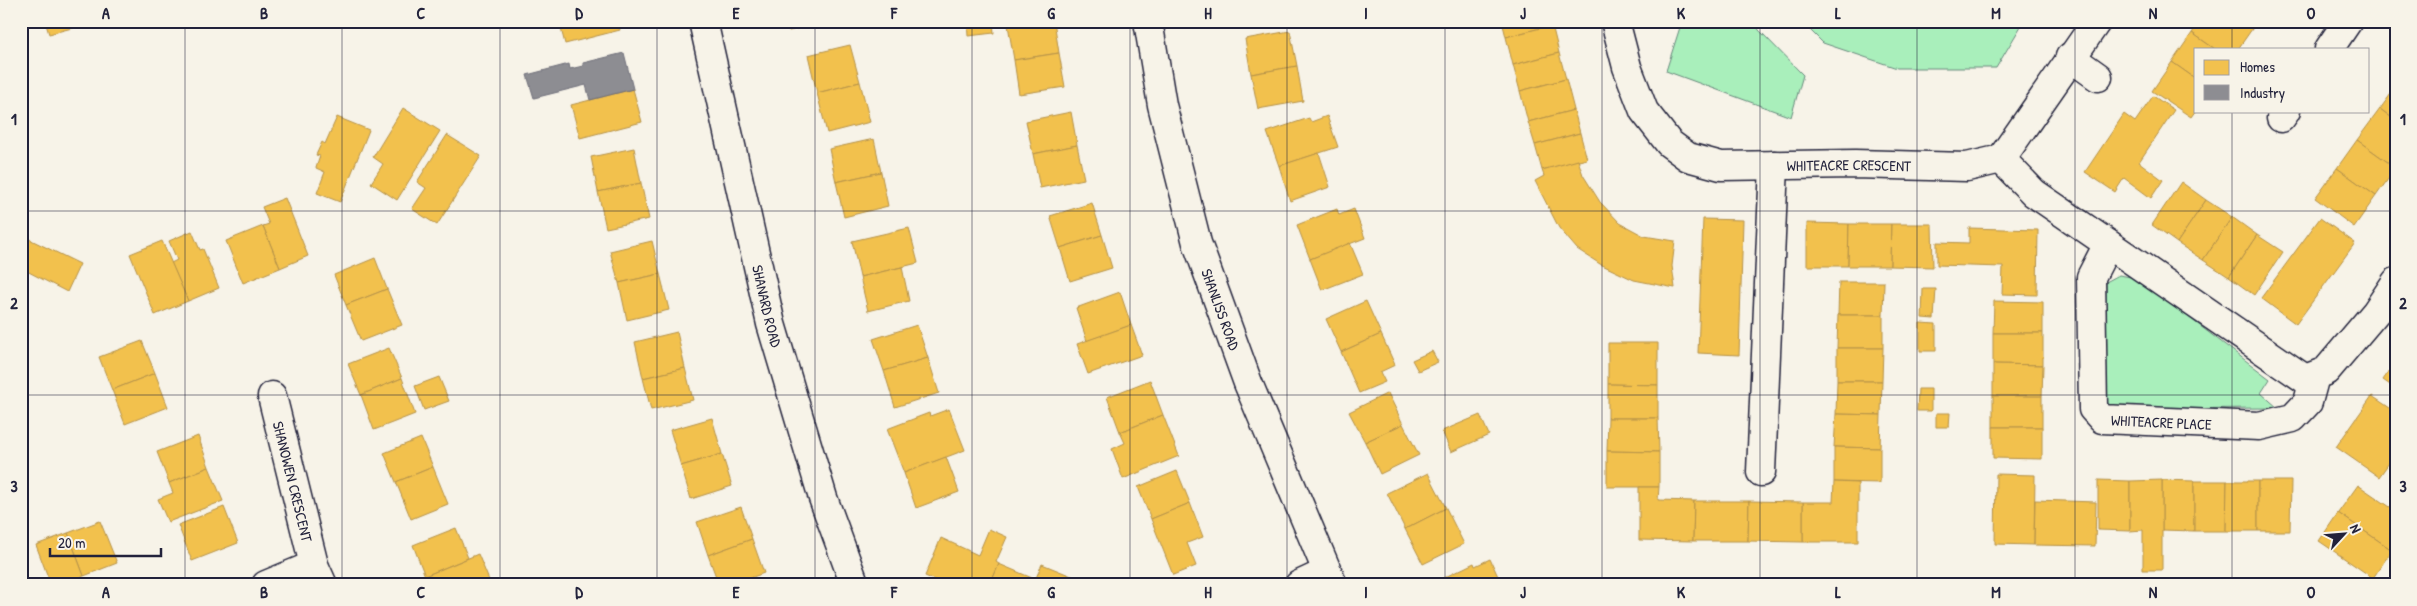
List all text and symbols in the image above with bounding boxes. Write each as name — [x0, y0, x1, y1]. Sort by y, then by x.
text: A — [102, 2, 110, 24]
text: B — [260, 2, 268, 24]
text: C — [417, 2, 426, 24]
text: D — [575, 2, 583, 24]
text: E — [732, 2, 740, 24]
text: F — [890, 2, 898, 24]
text: G — [1047, 2, 1055, 24]
text: H — [1204, 2, 1212, 24]
text: I — [1364, 2, 1368, 24]
text: J — [1520, 2, 1526, 24]
text: K — [1677, 2, 1686, 24]
text: L — [1835, 2, 1841, 24]
text: M — [1991, 2, 2001, 24]
text: N — [2149, 2, 2158, 24]
text: O — [2307, 2, 2316, 24]
legend — [2194, 48, 2370, 112]
text: Homes — [2240, 56, 2275, 77]
text: Industry — [2240, 82, 2285, 103]
text: 1 — [11, 108, 17, 130]
text: 1 — [2400, 108, 2406, 130]
street label: WHITEACRE CRESCENT — [1787, 153, 1912, 176]
street label: SHANARD ROAD — [748, 263, 788, 350]
street label: SHANLISS ROAD — [1197, 266, 1246, 354]
text: 2 — [10, 292, 18, 314]
text: 2 — [2399, 292, 2407, 314]
street label: WHITEACRE PLACE — [2110, 409, 2213, 434]
street label: SHANOWEN CRESCENT — [268, 419, 319, 545]
text: 3 — [10, 475, 18, 497]
text: 3 — [2399, 475, 2407, 497]
north arrow — [2320, 508, 2370, 558]
text: N — [2346, 521, 2367, 536]
scale bar — [50, 526, 161, 558]
text: 20 m — [58, 532, 85, 553]
text: A — [102, 581, 110, 603]
text: B — [260, 581, 268, 603]
text: C — [417, 581, 426, 603]
text: D — [575, 581, 583, 603]
text: E — [732, 581, 740, 603]
text: F — [890, 581, 898, 603]
text: G — [1047, 581, 1055, 603]
text: H — [1204, 581, 1212, 603]
text: I — [1364, 581, 1368, 603]
text: J — [1520, 581, 1526, 603]
text: K — [1677, 581, 1686, 603]
text: L — [1835, 581, 1841, 603]
text: M — [1991, 581, 2001, 603]
text: N — [2149, 581, 2158, 603]
text: O — [2307, 581, 2316, 603]

